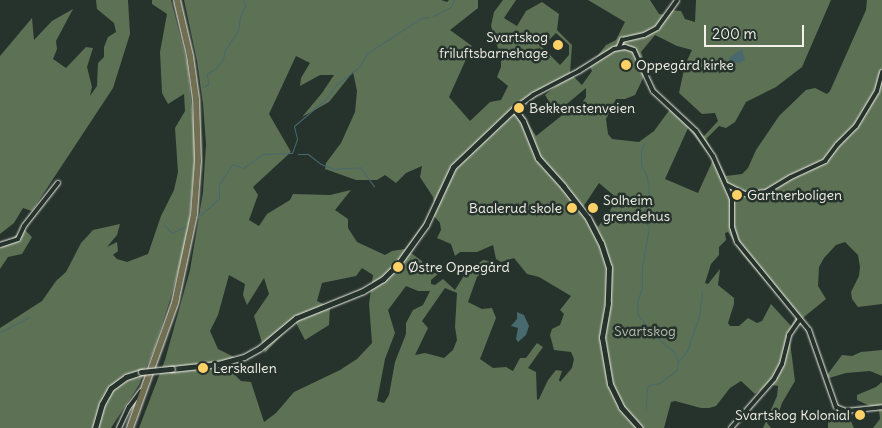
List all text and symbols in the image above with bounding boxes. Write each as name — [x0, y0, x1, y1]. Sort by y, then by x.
scale bar — [707, 15, 807, 47]
text: 200 m — [712, 24, 757, 43]
place label: Svartskog friluftsbarnehage — [439, 29, 548, 62]
marker: Svartskog friluftsbarnehage — [552, 39, 564, 51]
place label: Oppegård kirke — [636, 57, 734, 73]
marker: Oppegård kirke — [620, 59, 632, 71]
place label: Bekkenstenveien — [529, 100, 635, 116]
marker: Bekkenstenveien — [513, 102, 525, 114]
place label: Gartnerboligen — [747, 187, 842, 203]
marker: Gartnerboligen — [731, 189, 743, 201]
place label: Solheim grendehus — [603, 192, 670, 224]
place label: Baalerud skole — [469, 200, 562, 216]
marker: Baalerud skole — [566, 202, 578, 214]
marker: Solheim grendehus — [587, 202, 599, 214]
place label: Østre Oppegård — [408, 259, 510, 275]
marker: Østre Oppegård — [392, 261, 404, 273]
park label: Svartskog — [614, 323, 676, 339]
place label: Lerskallen — [213, 360, 277, 376]
marker: Lerskallen — [197, 362, 209, 374]
place label: Svartskog Kolonial — [735, 407, 850, 423]
marker: Svartskog Kolonial — [854, 409, 866, 421]

